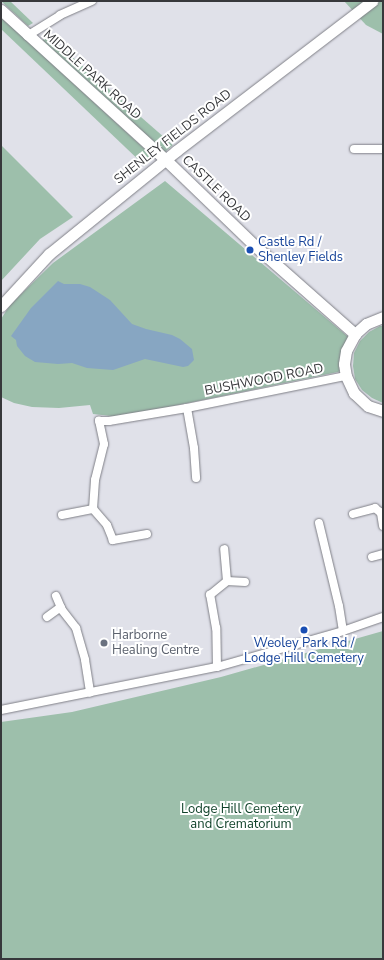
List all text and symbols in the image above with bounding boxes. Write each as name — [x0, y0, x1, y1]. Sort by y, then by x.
street label: MIDDLE PARK ROAD — [40, 27, 144, 123]
street label: SHENLEY FIELDS ROAD — [111, 86, 235, 188]
street label: CASTLE ROAD — [179, 152, 253, 226]
place label: Castle Rd / Shenley Fields — [258, 235, 343, 266]
marker: Castle Rd / Shenley Fields — [245, 245, 255, 255]
street label: BUSHWOOD ROAD — [203, 361, 325, 399]
marker: Weoley Park Rd / Lodge Hill Cemetery — [299, 625, 309, 635]
place label: Harborne Healing Centre — [112, 628, 200, 659]
place label: Weoley Park Rd / Lodge Hill Cemetery — [244, 636, 364, 667]
marker: Harborne Healing Centre — [99, 638, 109, 648]
park label: Lodge Hill Cemetery and Crematorium — [181, 802, 301, 833]

